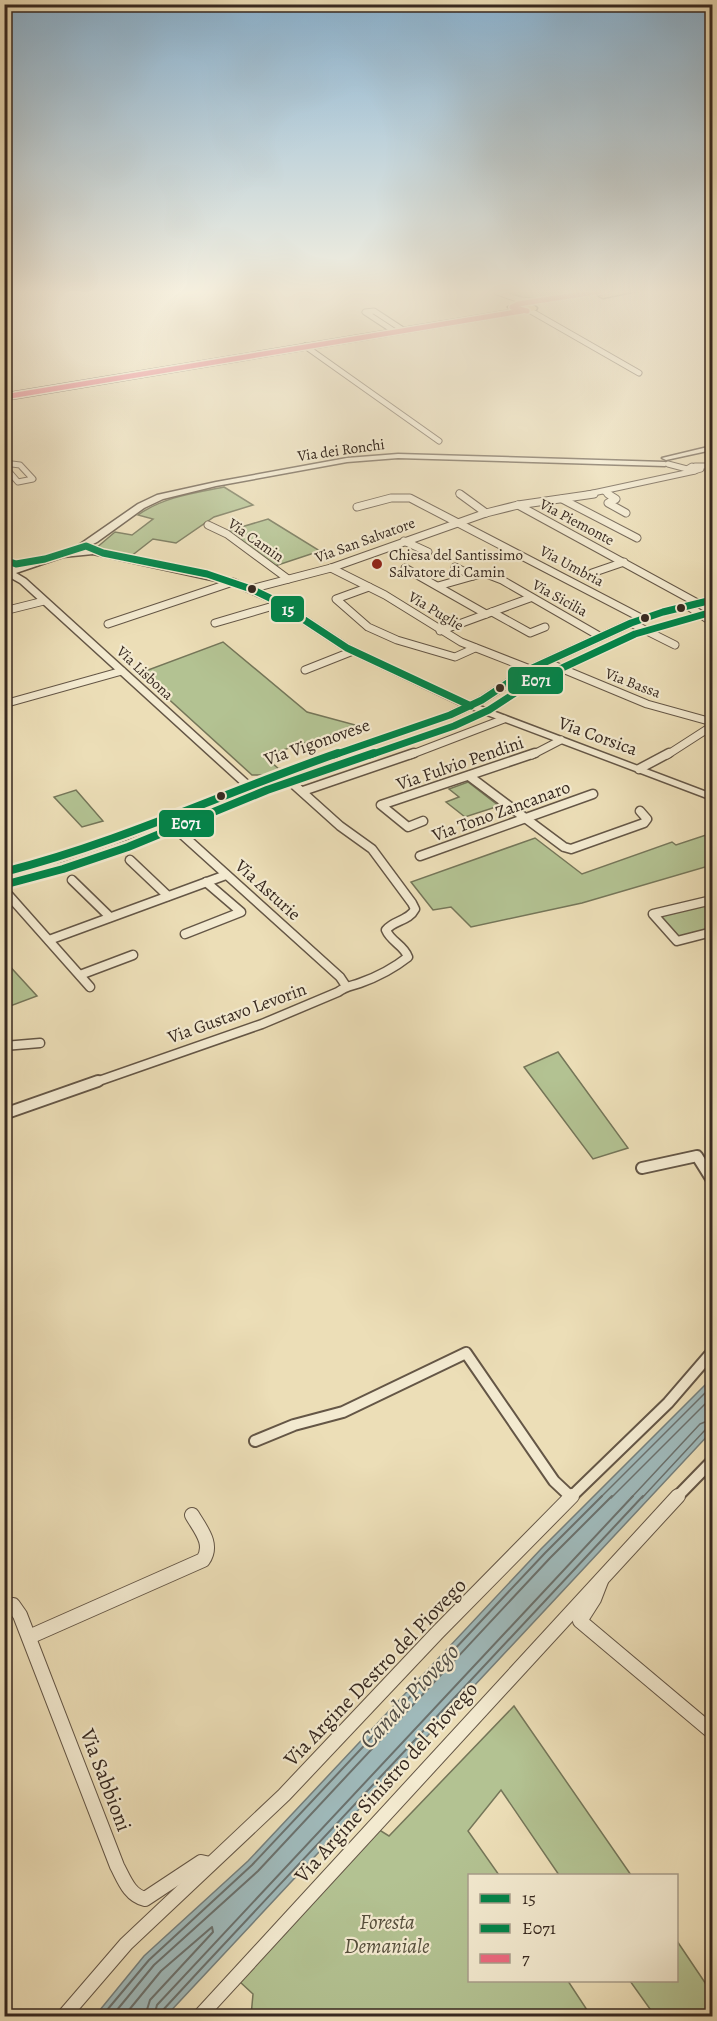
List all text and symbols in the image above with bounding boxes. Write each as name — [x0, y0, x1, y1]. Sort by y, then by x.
street label: Via dei Ronchi — [295, 434, 386, 466]
street label: Via Piemonte — [535, 494, 618, 550]
street label: Via Camin — [223, 513, 288, 567]
street label: Via San Salvatore — [311, 513, 418, 568]
street label: Via Umbria — [536, 540, 607, 591]
place label: Chiesa del Santissimo Salvatore di Camin — [389, 545, 523, 582]
marker: Chiesa del Santissimo Salvatore di Camin — [370, 557, 384, 571]
street label: Via Sicilia — [528, 574, 591, 621]
unlabelled marker — [246, 583, 258, 595]
street label: Via Puglie — [404, 586, 468, 635]
line badge: 15 — [270, 595, 305, 623]
text: 15 — [282, 599, 294, 621]
unlabelled marker — [675, 602, 687, 614]
unlabelled marker — [639, 612, 651, 624]
street label: Via Lisbona — [112, 641, 178, 704]
street label: Via Bassa — [602, 663, 664, 703]
line badge: E071 — [507, 666, 564, 695]
text: E071 — [521, 670, 551, 692]
unlabelled marker — [494, 682, 506, 694]
street label: Via Corsica — [554, 710, 641, 762]
street label: Via Vigonovese — [260, 713, 373, 772]
street label: Via Fulvio Pendini — [392, 730, 527, 796]
street label: Via Tono Zancanaro — [428, 775, 574, 848]
unlabelled marker — [215, 790, 227, 802]
line badge: E071 — [158, 809, 215, 838]
text: E071 — [171, 813, 201, 835]
street label: Via Asturie — [229, 853, 306, 926]
street label: Via Gustavo Levorin — [163, 977, 310, 1050]
street label: Via Argine Destro del Piovego — [277, 1572, 473, 1773]
water label: Canale Piovego — [352, 1636, 466, 1756]
street label: Via Argine Sinistro del Piovego — [287, 1675, 484, 1889]
street label: Via Sabbioni — [73, 1724, 138, 1835]
legend — [468, 1874, 678, 1982]
text: 15 — [522, 1886, 536, 1910]
park label: Foresta Demaniale — [344, 1908, 430, 1960]
text: E071 — [522, 1916, 556, 1940]
text: 7 — [522, 1946, 530, 1970]

